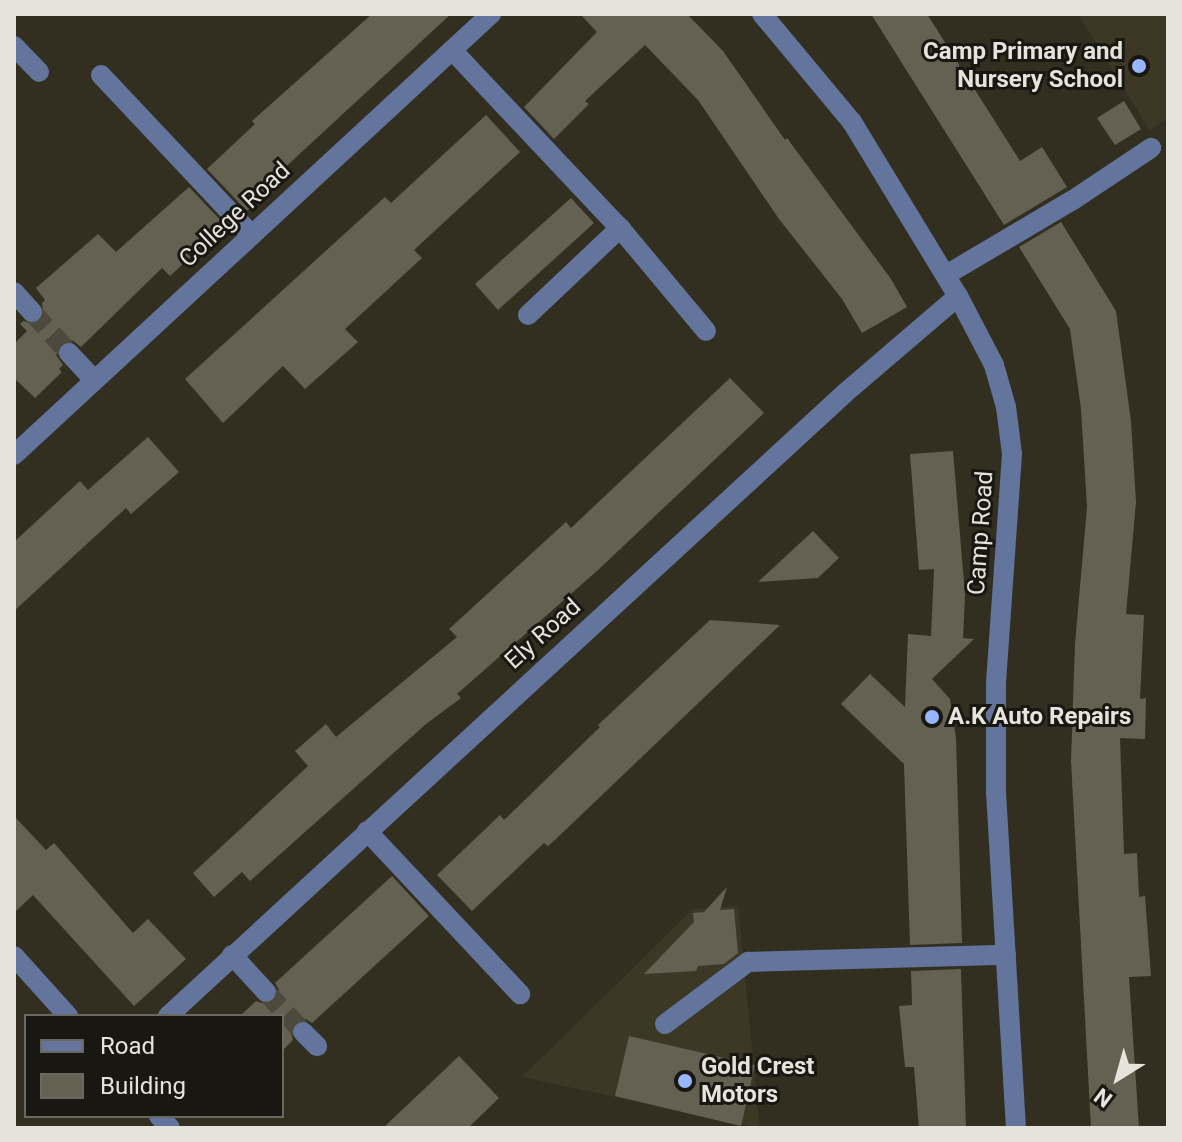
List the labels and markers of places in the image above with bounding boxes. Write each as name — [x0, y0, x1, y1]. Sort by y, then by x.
place label: Camp Primary and Nursery School — [923, 38, 1123, 94]
marker: Camp Primary and Nursery School — [1130, 57, 1148, 75]
place label: A.K Auto Repairs — [948, 703, 1131, 731]
marker: A.K Auto Repairs — [923, 708, 941, 726]
place label: Gold Crest Motors — [701, 1053, 814, 1109]
marker: Gold Crest Motors — [676, 1072, 694, 1090]

